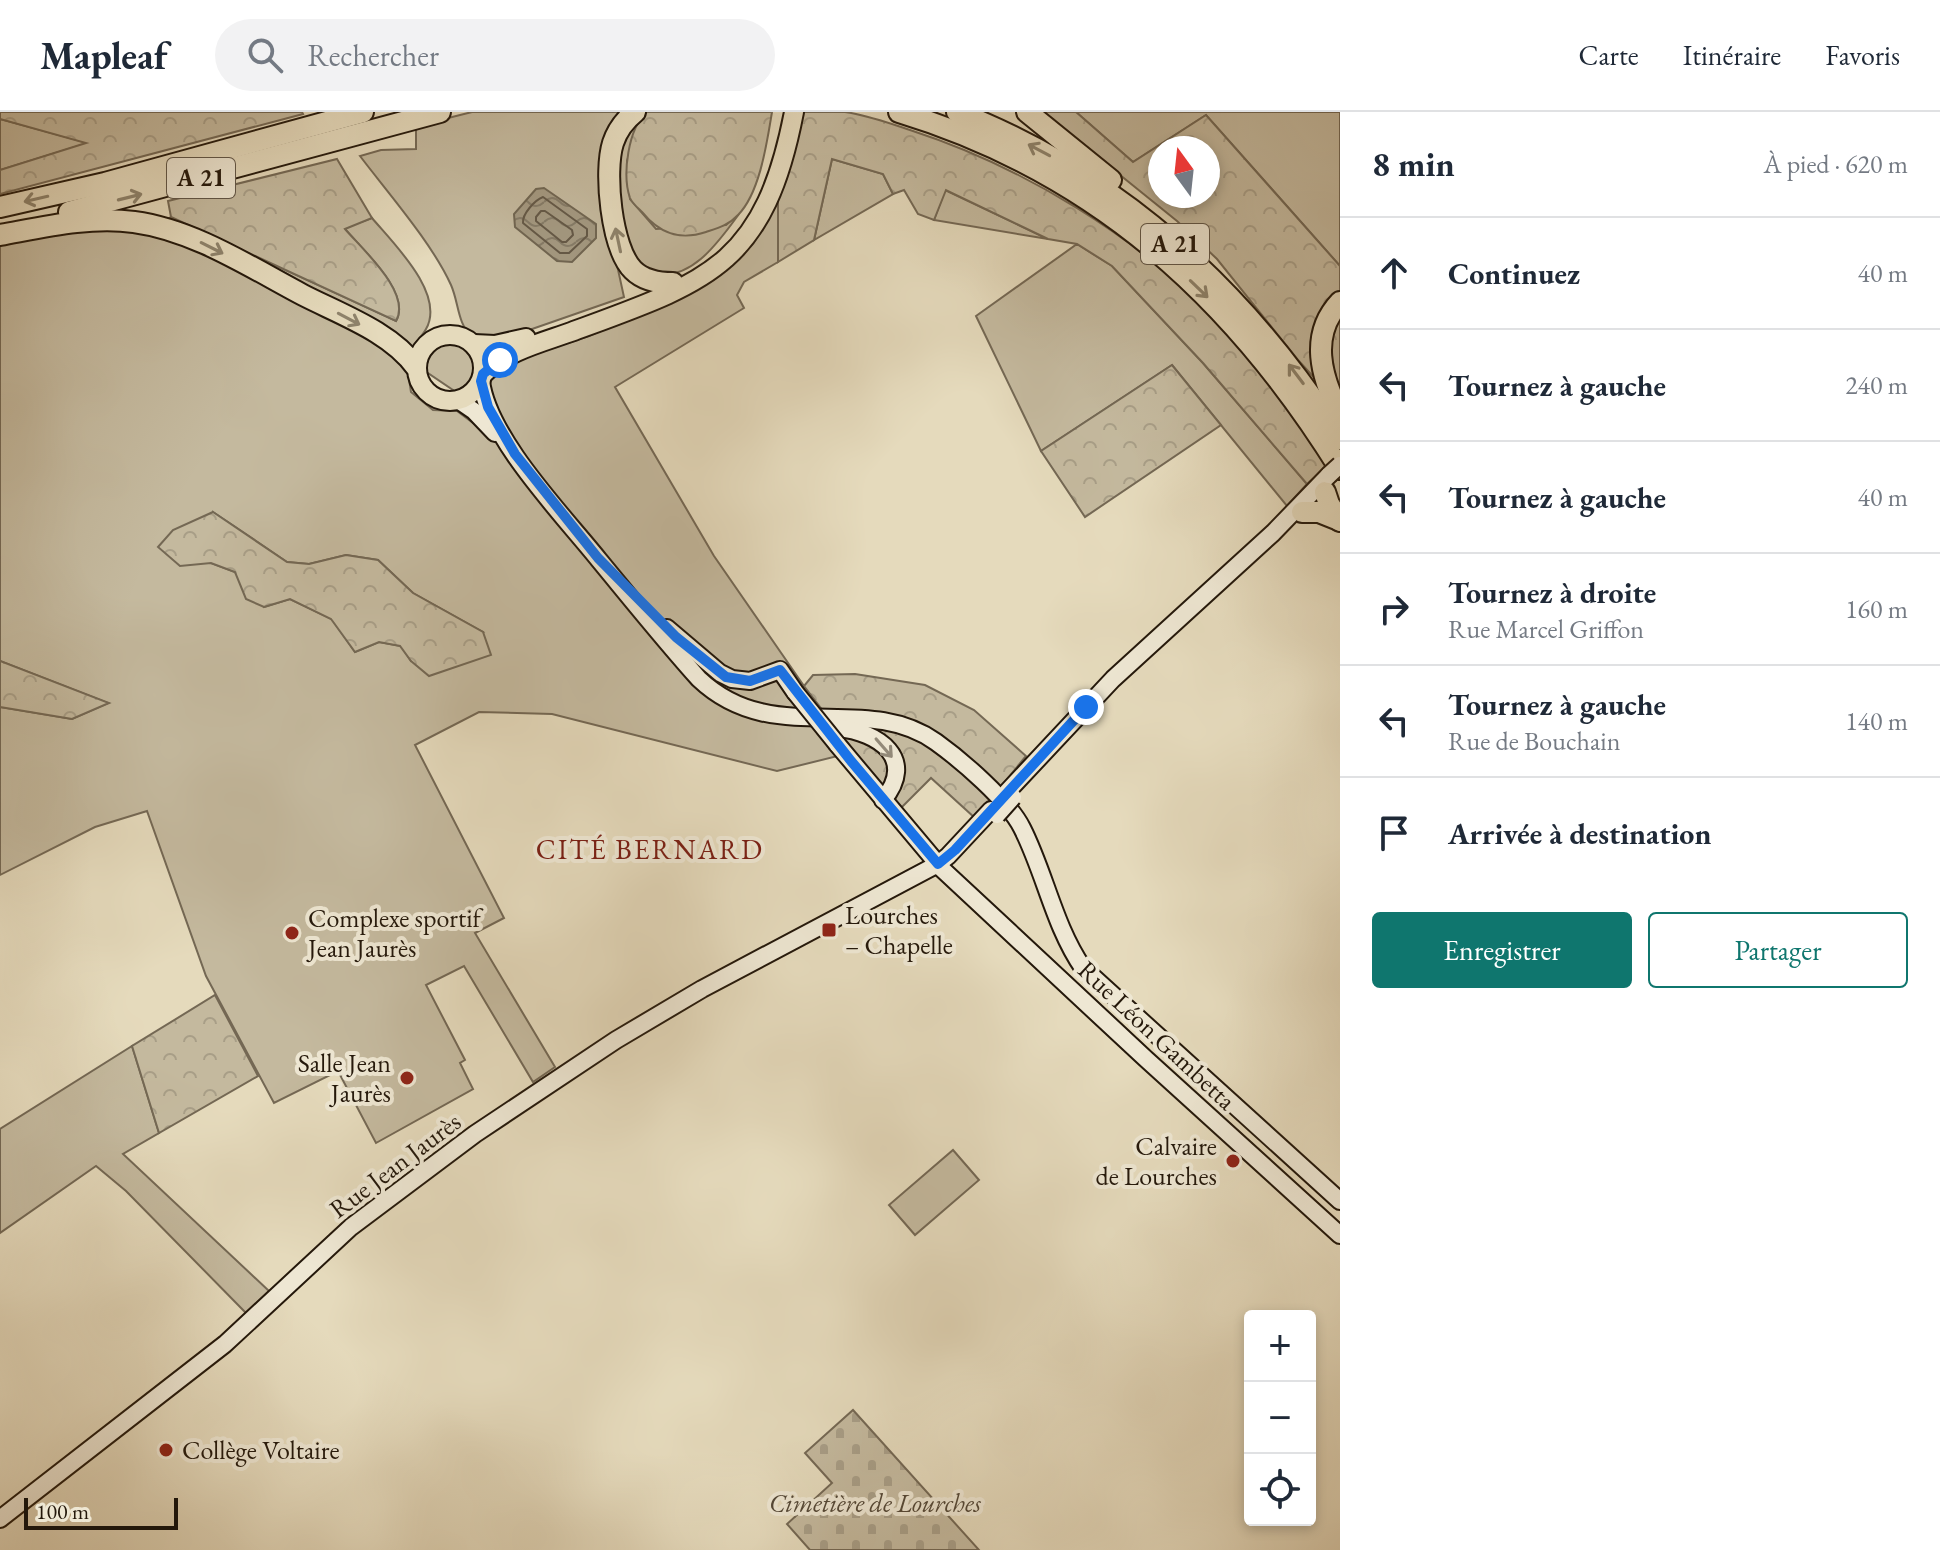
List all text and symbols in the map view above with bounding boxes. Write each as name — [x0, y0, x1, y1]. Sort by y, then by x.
search box — [215, 19, 775, 91]
text: Mapleaf — [40, 31, 167, 80]
icon: search — [243, 33, 287, 77]
text: Rechercher — [307, 36, 439, 75]
text: Carte — [1579, 37, 1639, 73]
text: Itinéraire — [1683, 37, 1781, 73]
text: Favoris — [1825, 37, 1900, 73]
north arrow — [1148, 136, 1220, 208]
one-way arrow — [1027, 142, 1051, 158]
text: 8 min — [1372, 142, 1455, 186]
text: À pied · 620 m — [1763, 147, 1908, 181]
road number: A 21 — [167, 158, 235, 198]
one-way arrow — [117, 188, 143, 203]
one-way arrow — [24, 192, 50, 207]
road number: A 21 — [1141, 224, 1209, 264]
one-way arrow — [610, 228, 625, 253]
one-way arrow — [199, 241, 223, 256]
icon: ahead — [1372, 251, 1416, 295]
text: Continuez — [1448, 254, 1580, 293]
text: 40 m — [1858, 256, 1908, 290]
one-way arrow — [1189, 280, 1209, 299]
one-way arrow — [337, 312, 360, 328]
route start — [482, 342, 518, 378]
icon: left — [1372, 363, 1416, 407]
one-way arrow — [1288, 364, 1305, 385]
text: Tournez à gauche — [1448, 366, 1666, 405]
text: 240 m — [1845, 368, 1908, 402]
icon: left — [1372, 475, 1416, 519]
text: Tournez à gauche — [1448, 478, 1666, 517]
text: 40 m — [1858, 480, 1908, 514]
text: Tournez à droite — [1448, 573, 1656, 612]
icon: right — [1372, 587, 1416, 631]
text: 160 m — [1845, 592, 1908, 626]
text: Rue Marcel Griffon — [1448, 612, 1644, 646]
text: Tournez à gauche — [1448, 685, 1666, 724]
route end — [1068, 689, 1104, 725]
icon: left — [1372, 699, 1416, 743]
text: 140 m — [1845, 704, 1908, 738]
text: Rue de Bouchain — [1448, 724, 1620, 758]
one-way arrow — [875, 737, 893, 757]
icon: arrive — [1372, 811, 1416, 855]
text: Arrivée à destination — [1448, 814, 1711, 853]
district label: CITÉ BERNARD — [536, 831, 764, 867]
place label: Lourches – Chapelle — [845, 898, 953, 962]
place label: Complexe sportif Jean Jaurès — [306, 901, 484, 965]
button: Enregistrer — [1372, 912, 1632, 988]
button: Partager — [1648, 912, 1908, 988]
marker: Lourches – Chapelle — [820, 921, 838, 939]
marker: Complexe sportif Jean Jaurès — [283, 924, 301, 942]
street label: Rue Léon Gambetta — [1071, 953, 1244, 1118]
place label: Salle Jean Jaurès — [298, 1046, 391, 1110]
marker: Salle Jean Jaurès — [398, 1069, 416, 1087]
street label: Rue Jean Jaurès — [322, 1104, 468, 1226]
place label: Calvaire de Lourches — [1096, 1129, 1217, 1193]
marker: Calvaire de Lourches — [1224, 1152, 1242, 1170]
map controls — [1244, 1310, 1316, 1526]
button: + — [1244, 1310, 1316, 1382]
button: − — [1244, 1382, 1316, 1454]
place label: Collège Voltaire — [182, 1433, 340, 1467]
marker: Collège Voltaire — [157, 1441, 175, 1459]
button: locate — [1244, 1454, 1316, 1526]
park label: Cimetière de Lourches — [769, 1486, 982, 1520]
scale bar — [24, 1494, 178, 1530]
text: 100 m — [36, 1497, 89, 1526]

